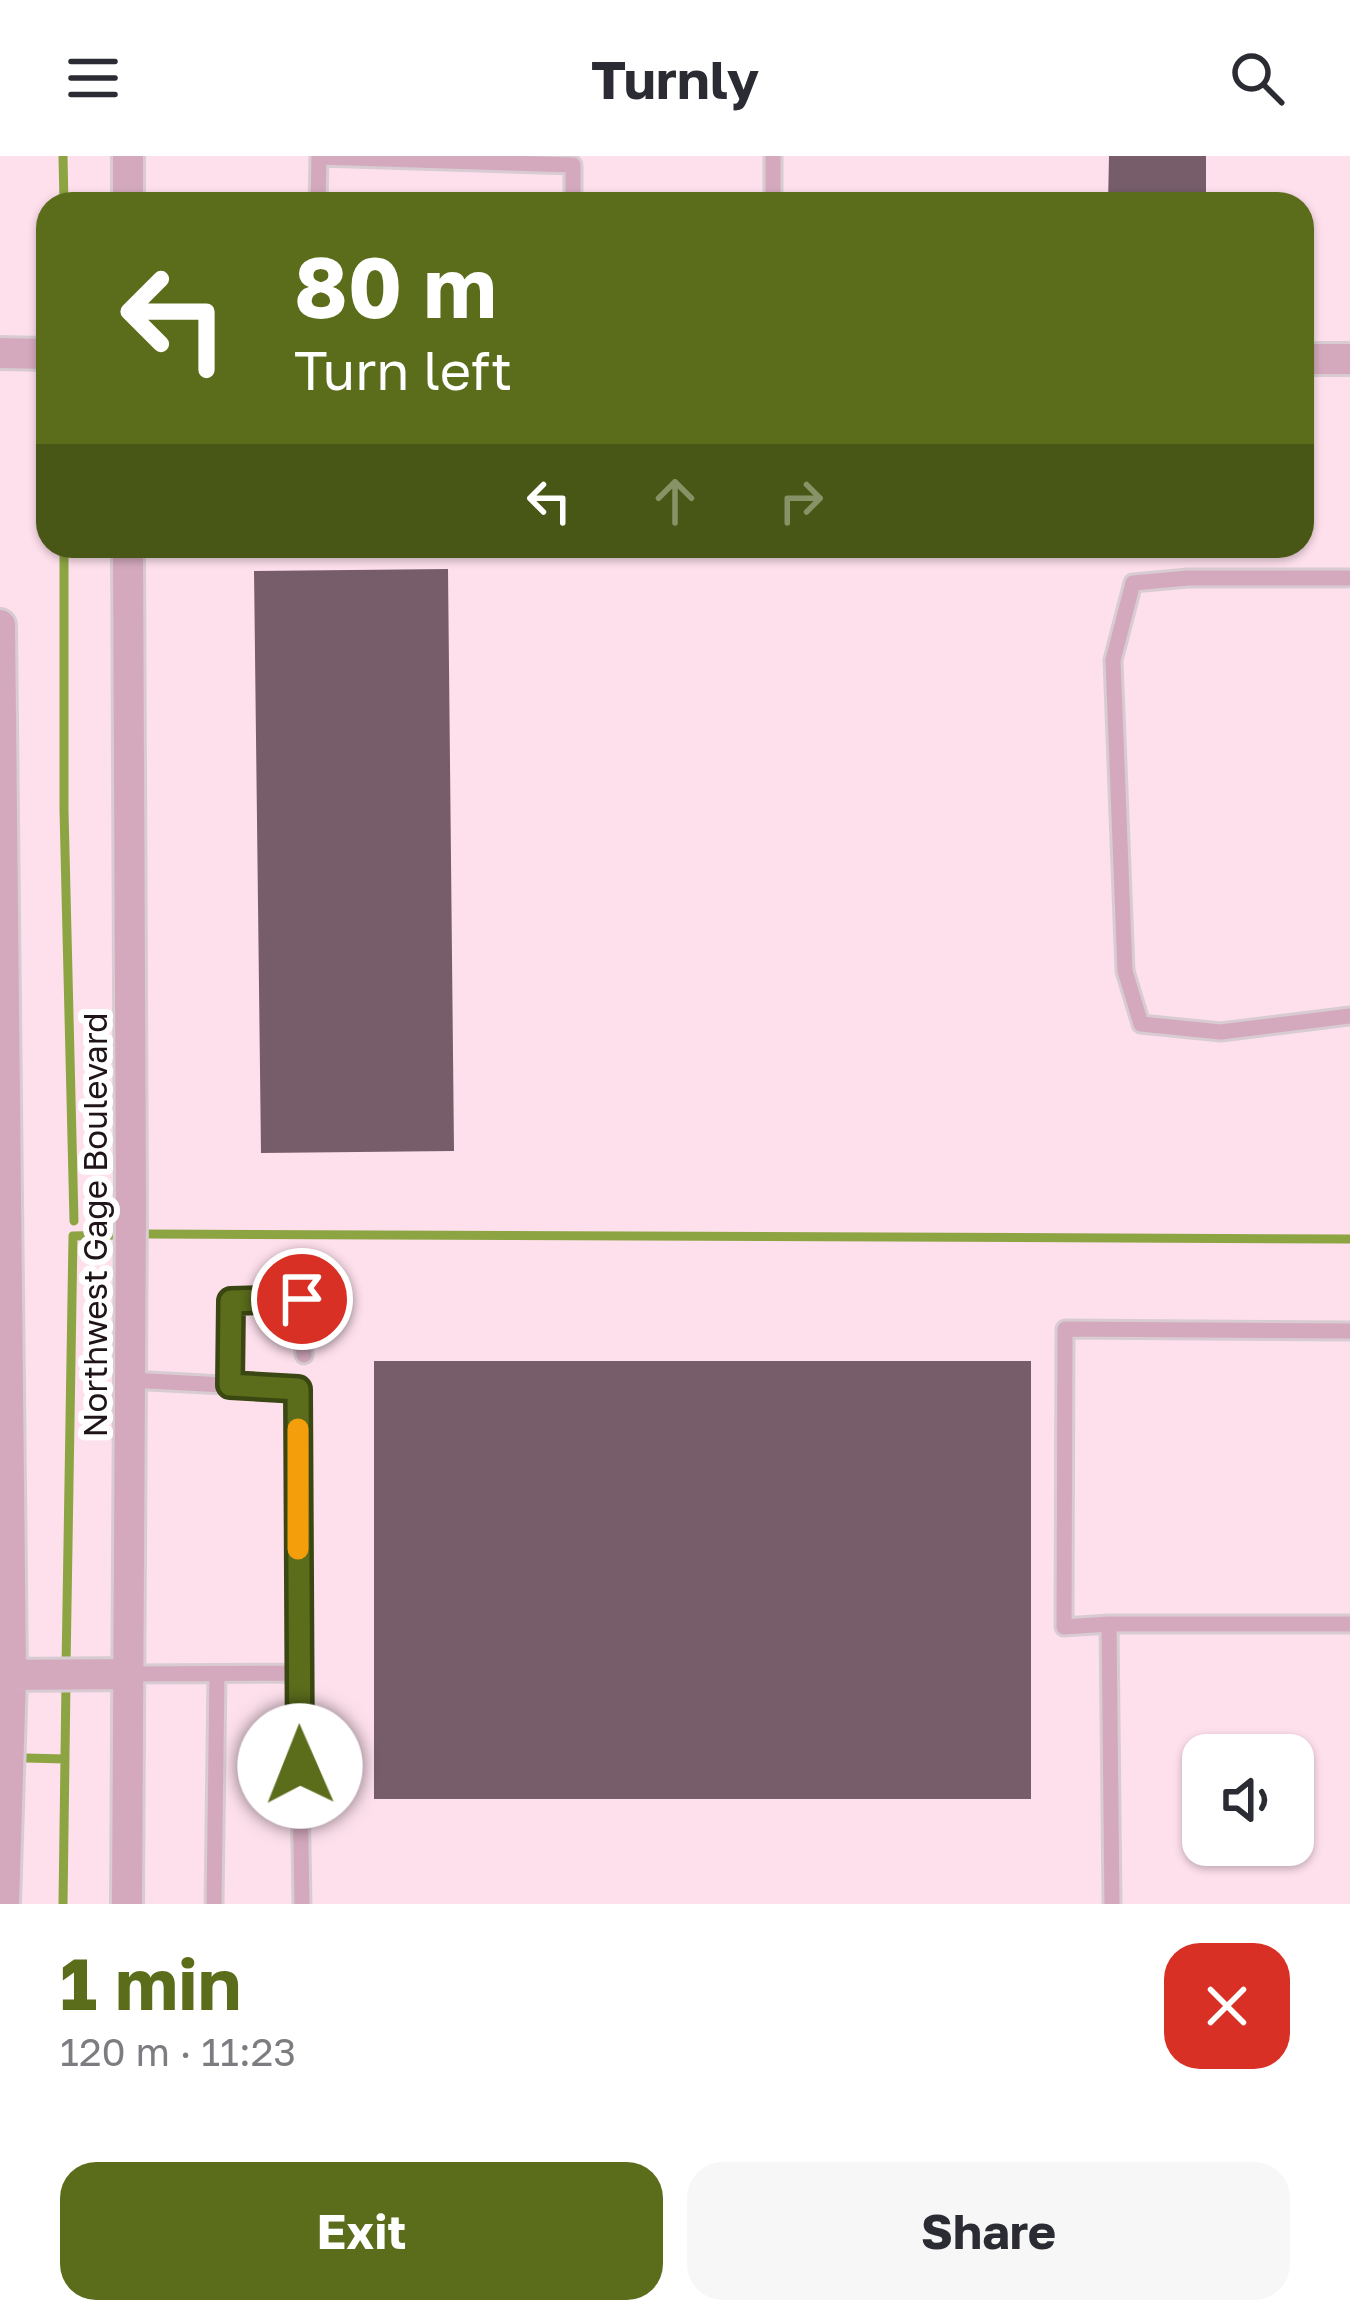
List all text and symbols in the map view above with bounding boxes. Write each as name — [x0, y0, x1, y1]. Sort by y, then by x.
icon: menu — [60, 45, 126, 111]
icon: search — [1224, 45, 1290, 111]
text: Turnly — [591, 46, 759, 111]
text: 80 m — [294, 236, 497, 336]
icon: left — [96, 240, 252, 396]
text: Turn left — [294, 337, 512, 402]
icon: left — [516, 468, 582, 534]
icon: ahead — [642, 468, 708, 534]
icon: right — [768, 468, 834, 534]
street label: Northwest Gage Boulevard — [75, 1012, 114, 1438]
pin — [251, 1248, 353, 1350]
icon: arrive — [269, 1266, 335, 1332]
position arrow — [237, 1703, 363, 1829]
map controls — [1182, 1734, 1314, 1866]
button: sound — [1182, 1734, 1314, 1866]
text: 1 min — [60, 1939, 241, 2026]
button: close — [1164, 1943, 1290, 2069]
text: 120 m · 11:23 — [60, 2028, 296, 2075]
button: Exit — [60, 2162, 663, 2300]
button: Share — [687, 2162, 1290, 2300]

